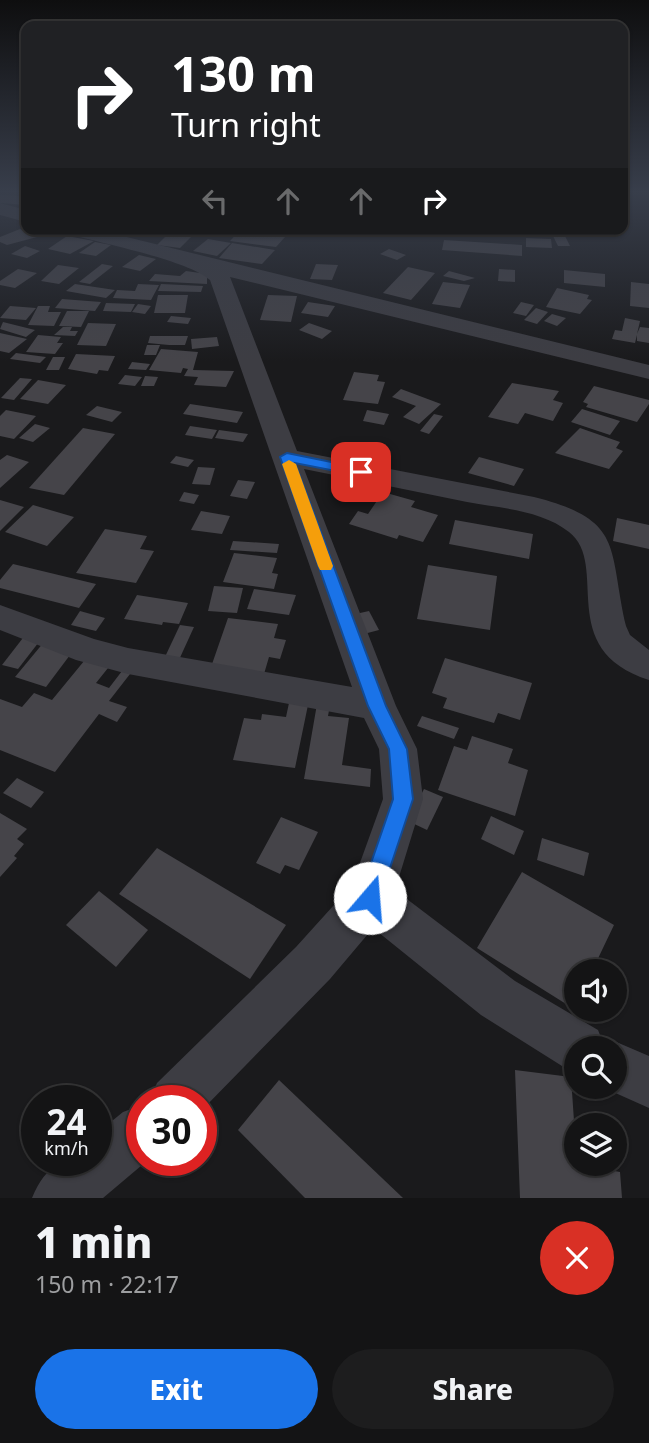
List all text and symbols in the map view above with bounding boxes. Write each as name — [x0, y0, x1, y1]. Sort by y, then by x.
text: 130 m — [171, 40, 316, 106]
icon: right — [56, 49, 147, 140]
text: Turn right — [171, 103, 321, 146]
icon: left — [196, 182, 234, 220]
icon: ahead — [269, 182, 307, 220]
icon: ahead — [342, 182, 380, 220]
icon: right — [415, 182, 453, 220]
pin — [331, 442, 391, 502]
icon: arrive — [342, 453, 380, 491]
position arrow — [333, 861, 407, 935]
map controls — [564, 959, 627, 1176]
button: sound — [564, 959, 627, 1022]
button: search — [564, 1036, 627, 1099]
speed limit sign: 30 — [126, 1085, 217, 1176]
text: 24 — [46, 1098, 87, 1145]
button: layers — [564, 1113, 627, 1176]
text: km/h — [44, 1136, 89, 1160]
text: 1 min — [35, 1213, 152, 1270]
button: close — [540, 1221, 614, 1295]
text: 150 m · 22:17 — [35, 1268, 179, 1300]
button: Exit — [35, 1349, 318, 1429]
button: Share — [332, 1349, 614, 1429]

